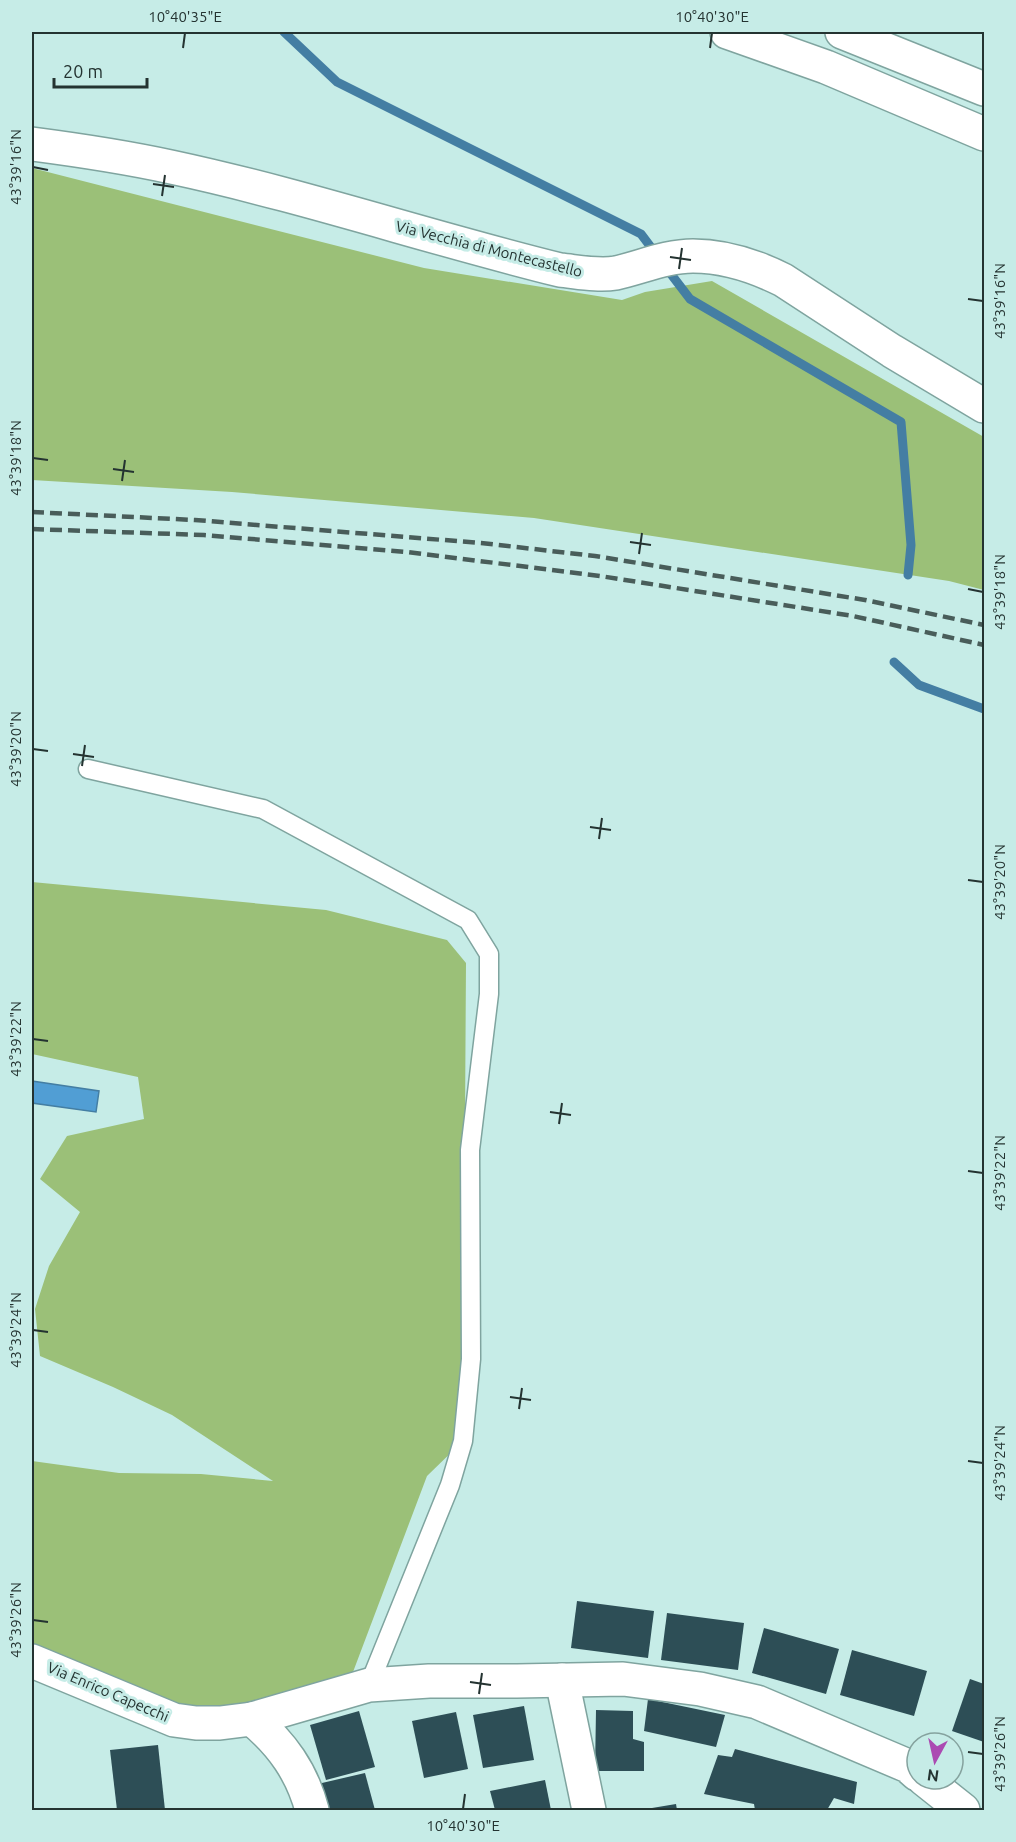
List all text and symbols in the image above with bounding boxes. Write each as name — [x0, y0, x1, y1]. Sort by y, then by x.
text: 10°40'35"E — [148, 8, 222, 25]
text: 10°40'30"E — [675, 8, 749, 25]
scale bar — [54, 51, 147, 89]
text: 20 m — [63, 61, 103, 81]
text: 43°39'16"N — [7, 129, 24, 205]
street label: Via Vecchia di Montecastello — [394, 217, 584, 280]
text: 43°39'16"N — [991, 263, 1008, 339]
text: 43°39'18"N — [7, 420, 24, 496]
text: 43°39'18"N — [991, 554, 1008, 630]
text: 43°39'20"N — [7, 711, 24, 787]
text: 43°39'20"N — [991, 844, 1008, 920]
text: 43°39'22"N — [7, 1001, 24, 1077]
text: 43°39'22"N — [991, 1135, 1008, 1211]
text: 43°39'24"N — [7, 1292, 24, 1368]
text: 43°39'24"N — [991, 1425, 1008, 1501]
text: 43°39'26"N — [7, 1582, 24, 1658]
street label: Via Enrico Capecchi — [45, 1658, 172, 1725]
text: 43°39'26"N — [991, 1716, 1008, 1792]
north arrow — [905, 1731, 965, 1791]
text: N — [926, 1766, 940, 1786]
text: 10°40'30"E — [426, 1817, 500, 1834]

